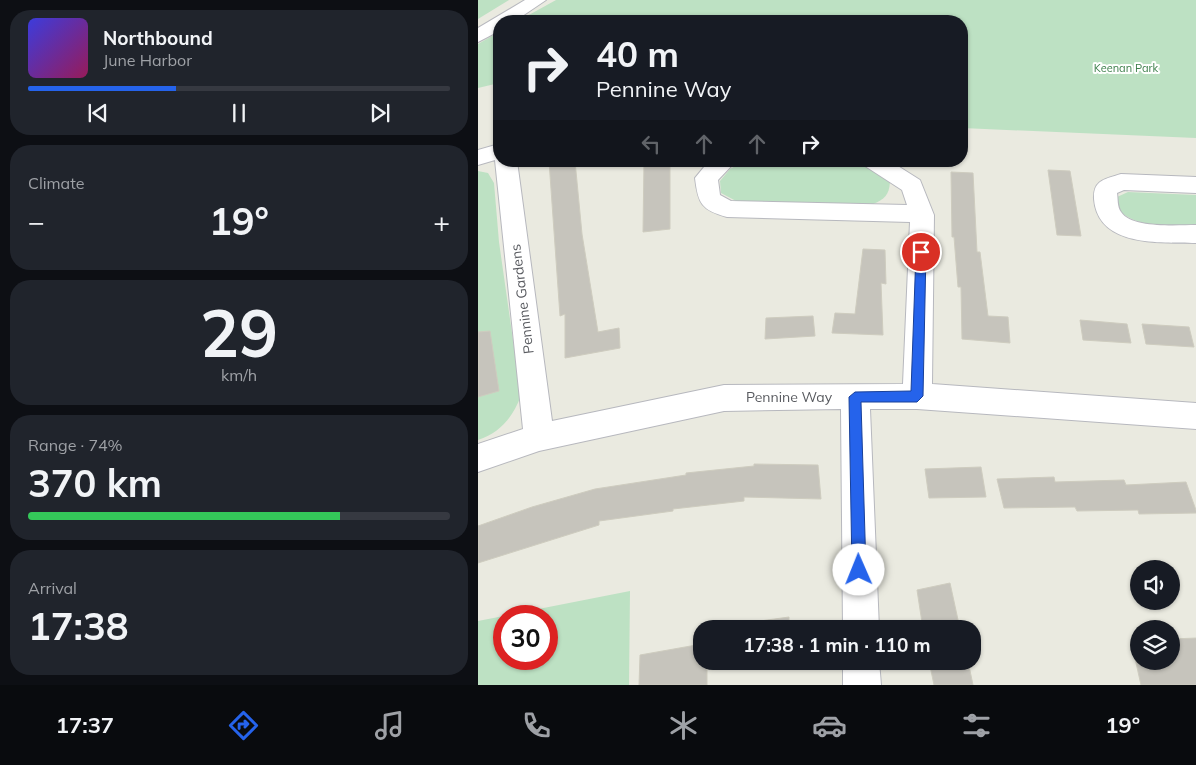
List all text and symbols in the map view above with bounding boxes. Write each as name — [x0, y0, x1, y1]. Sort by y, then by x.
text: Northbound — [103, 26, 213, 50]
text: 40 m — [596, 32, 679, 76]
icon: right — [513, 35, 578, 100]
text: June Harbor — [103, 50, 192, 70]
park label: Keenan Park — [1094, 61, 1158, 75]
text: Pennine Way — [596, 75, 731, 103]
icon: previous — [84, 99, 112, 127]
icon: pause — [225, 99, 253, 127]
icon: next — [366, 99, 394, 127]
icon: left — [637, 130, 665, 158]
icon: ahead — [690, 130, 718, 158]
icon: ahead — [743, 130, 771, 158]
icon: right — [796, 130, 824, 158]
text: Climate — [28, 173, 84, 193]
text: 19° — [209, 197, 269, 245]
text: − — [28, 204, 45, 239]
text: + — [433, 204, 450, 239]
pin — [900, 231, 942, 273]
icon: arrive — [907, 238, 935, 266]
street label: Pennine Gardens — [506, 243, 538, 355]
text: 29 — [200, 292, 278, 373]
text: km/h — [221, 365, 257, 385]
street label: Pennine Way — [746, 388, 833, 406]
text: Range · 74% — [28, 435, 123, 455]
text: 370 km — [28, 459, 162, 507]
position arrow — [832, 543, 884, 595]
map controls — [1130, 560, 1180, 670]
button: sound — [1130, 560, 1180, 610]
text: Arrival — [28, 578, 77, 598]
text: 17:38 — [28, 602, 129, 650]
speed limit sign: 30 — [493, 605, 558, 670]
button: layers — [1130, 620, 1180, 670]
text: 17:38 · 1 min · 110 m — [743, 633, 931, 657]
icon: directions — [226, 708, 261, 743]
icon: music — [372, 708, 407, 743]
icon: phone — [519, 708, 554, 743]
icon: climate — [666, 708, 701, 743]
icon: car — [812, 708, 847, 743]
icon: filters — [959, 708, 994, 743]
text: 17:37 — [56, 711, 114, 739]
text: 19° — [1105, 711, 1140, 739]

